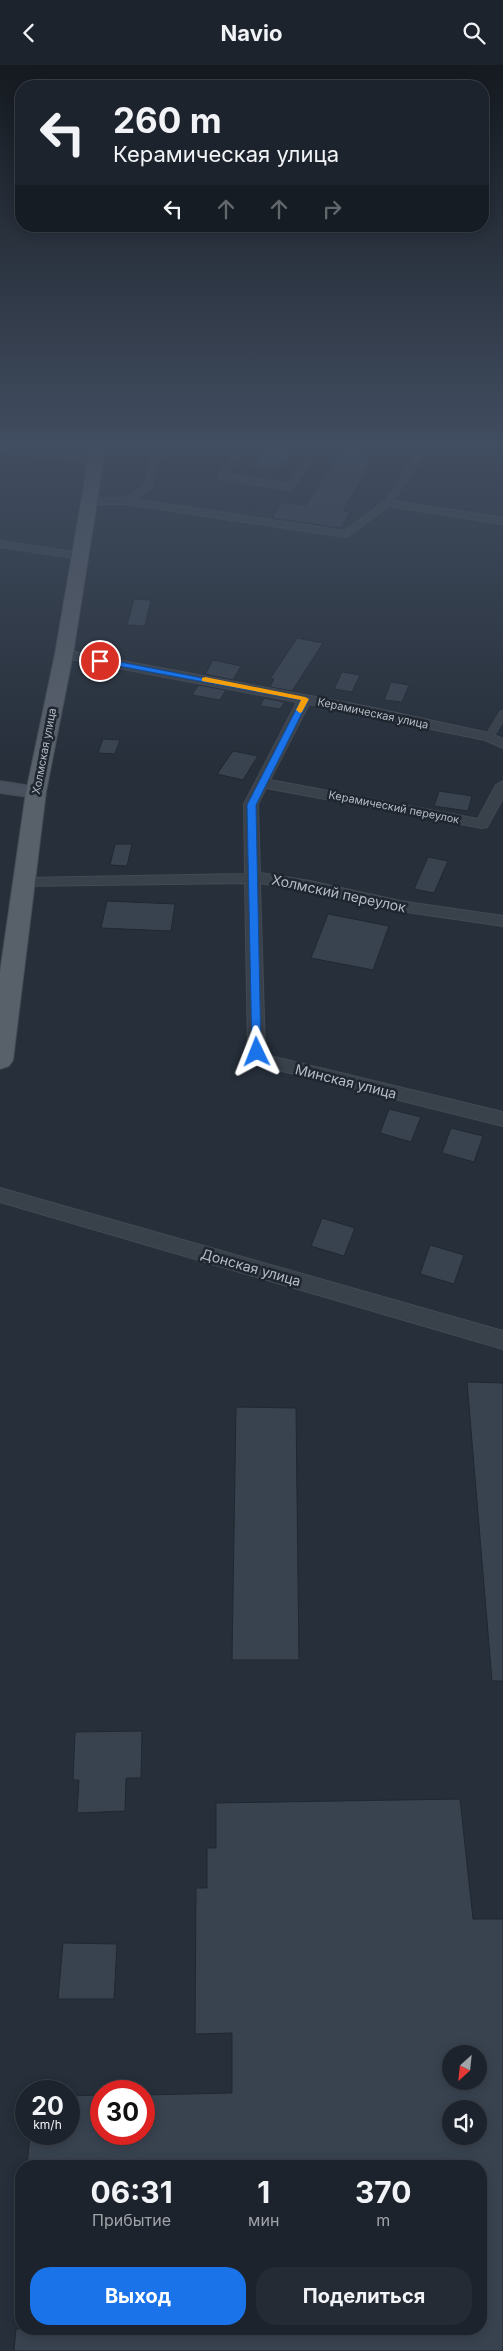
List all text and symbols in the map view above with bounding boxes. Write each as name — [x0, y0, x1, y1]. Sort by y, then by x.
icon: back — [15, 19, 43, 47]
icon: search — [460, 19, 488, 47]
text: Navio — [221, 20, 282, 46]
text: 260 m — [113, 99, 222, 141]
icon: left — [30, 100, 95, 165]
text: Керамическая улица — [113, 141, 339, 167]
icon: left — [159, 195, 187, 223]
icon: ahead — [212, 195, 240, 223]
icon: ahead — [265, 195, 293, 223]
icon: right — [318, 195, 346, 223]
pin — [79, 640, 121, 682]
icon: arrive — [86, 647, 114, 675]
street label: Керамическая улица — [316, 694, 430, 732]
street label: Холмская улица — [29, 707, 59, 795]
street label: Керамический переулок — [327, 787, 461, 827]
street label: Холмский переулок — [270, 870, 408, 916]
position arrow — [230, 1025, 282, 1077]
street label: Минская улица — [293, 1060, 399, 1102]
street label: Донская улица — [199, 1245, 303, 1289]
north arrow — [442, 2045, 488, 2090]
map controls — [442, 2045, 487, 2145]
speed limit sign: 30 — [90, 2080, 155, 2145]
text: 20 — [31, 2091, 64, 2121]
button: sound — [442, 2100, 487, 2145]
text: km/h — [33, 2117, 62, 2132]
text: 06:31 — [91, 2174, 173, 2210]
text: 1 — [257, 2174, 270, 2210]
text: 370 — [355, 2174, 411, 2210]
text: Прибытие — [92, 2210, 171, 2230]
text: мин — [248, 2210, 279, 2230]
text: m — [376, 2210, 390, 2230]
button: Выход — [30, 2267, 246, 2325]
button: Поделиться — [256, 2267, 472, 2325]

